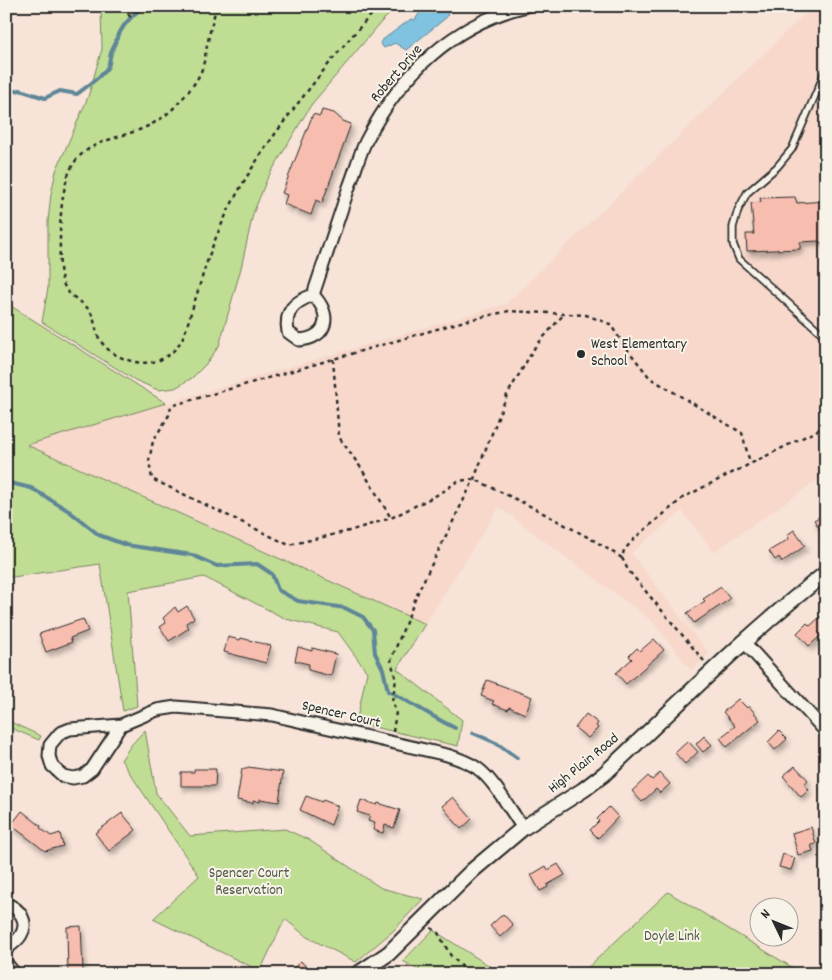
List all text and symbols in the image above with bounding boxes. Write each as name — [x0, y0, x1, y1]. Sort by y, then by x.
street label: Robert Drive — [366, 40, 429, 108]
place label: West Elementary School — [591, 334, 687, 373]
marker: West Elementary School — [575, 348, 587, 360]
street label: Spencer Court — [299, 695, 383, 735]
street label: High Plain Road — [544, 728, 624, 800]
park label: Spencer Court Reservation — [209, 863, 290, 902]
north arrow — [750, 898, 800, 948]
text: N — [756, 905, 776, 924]
park label: Doyle Link — [644, 926, 700, 948]

